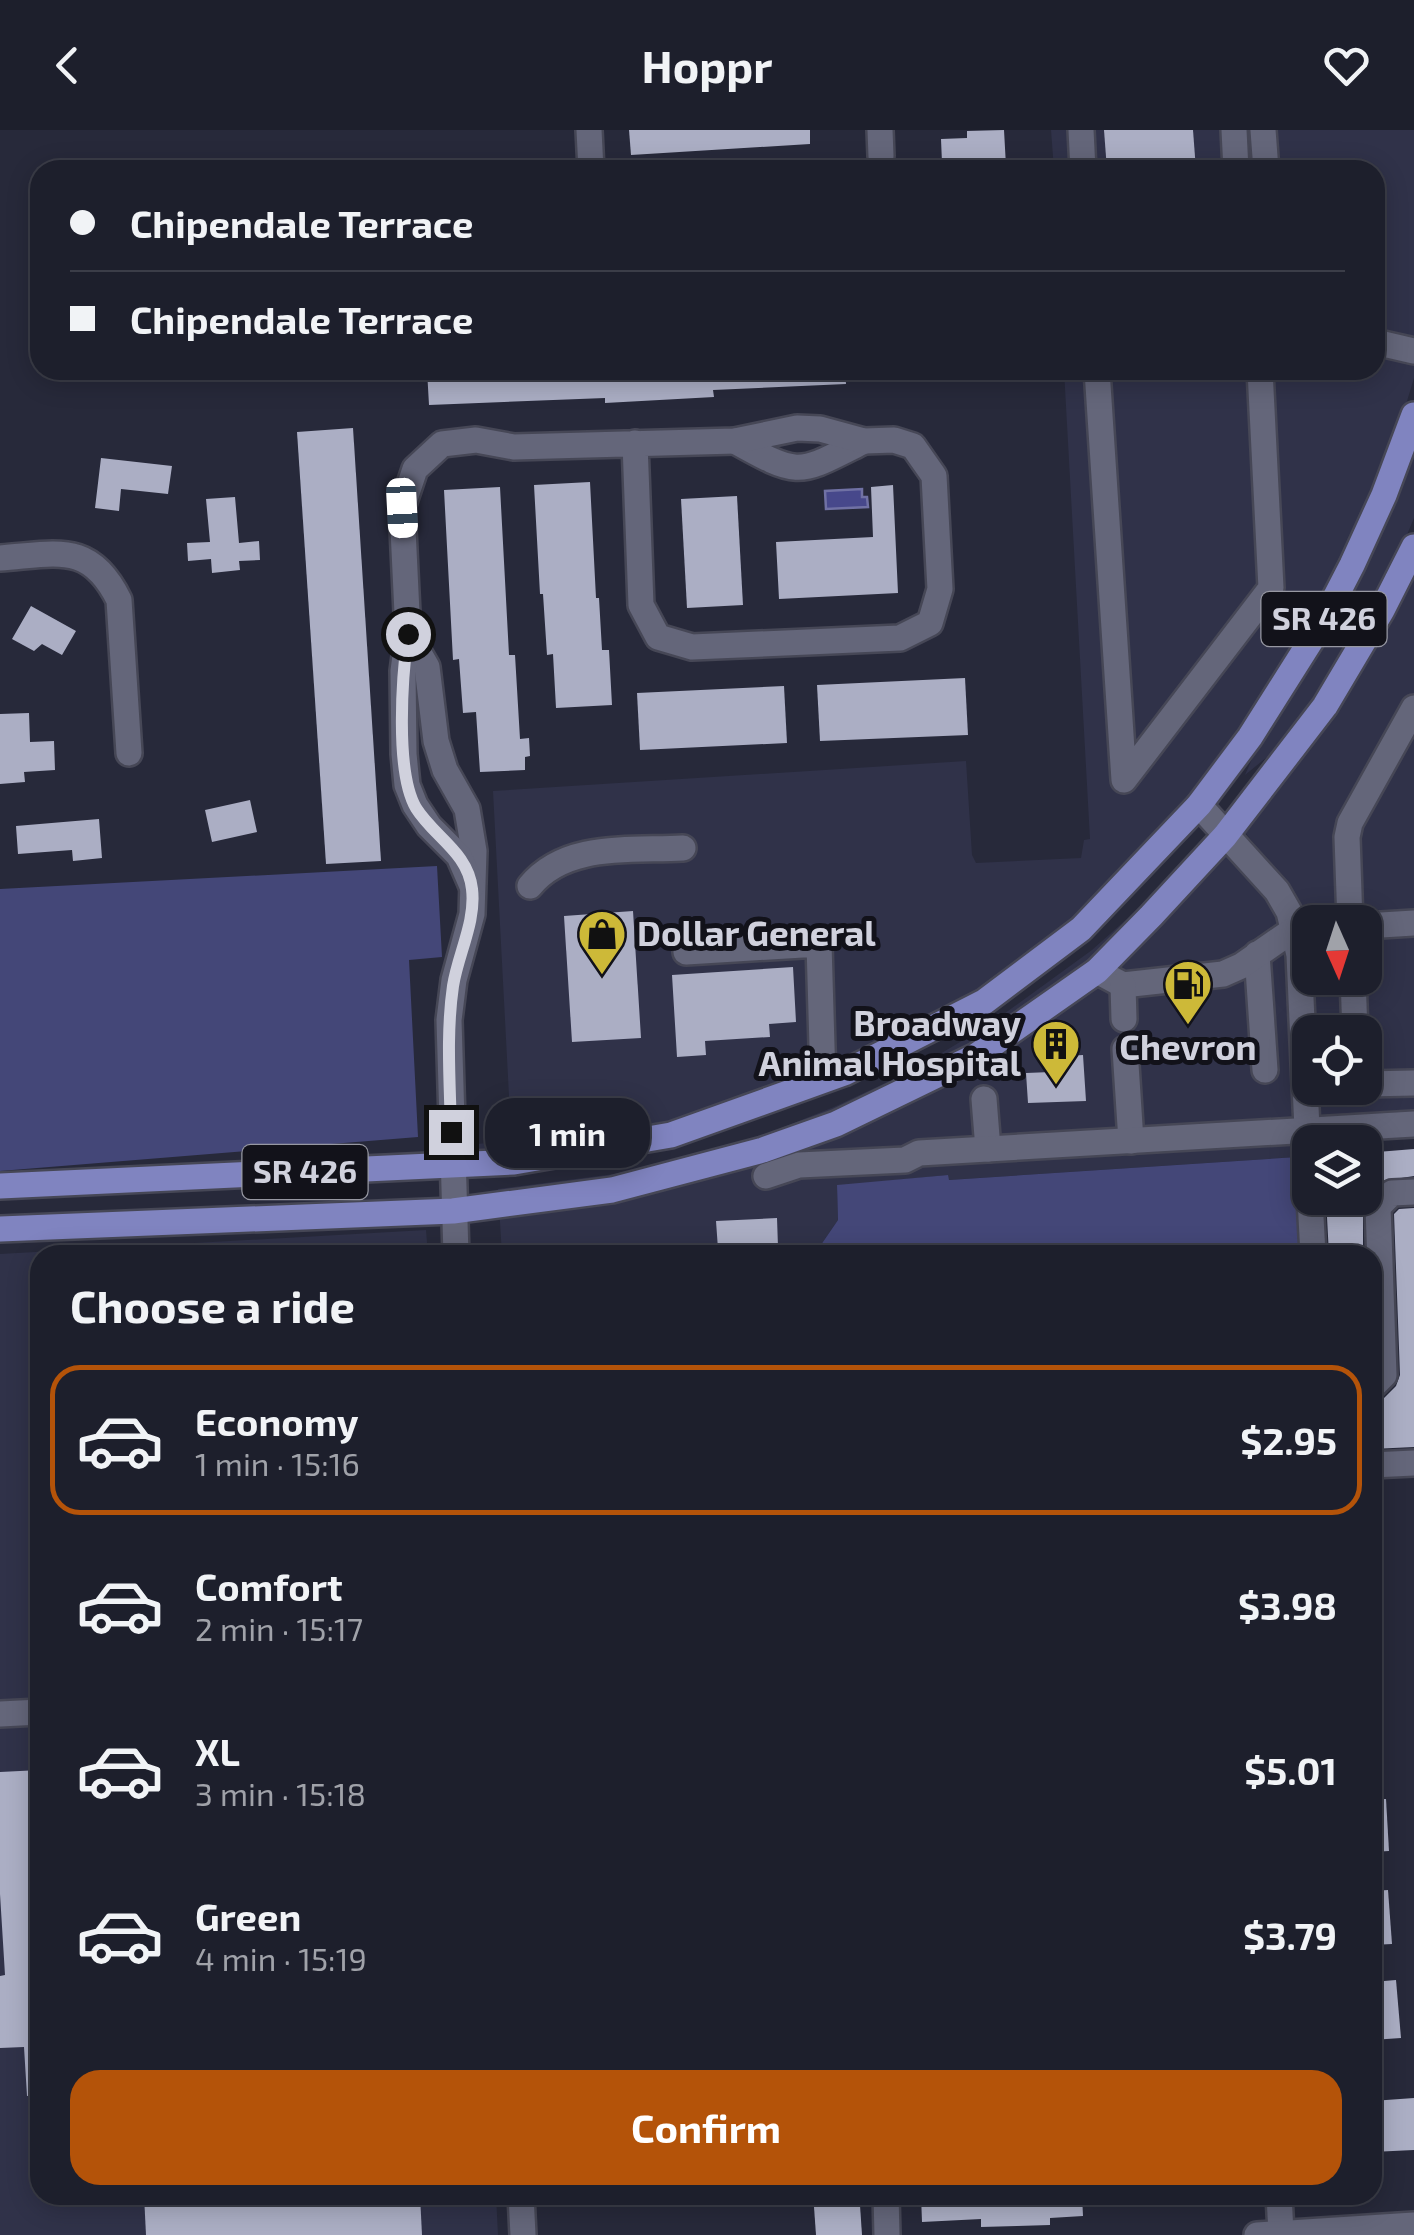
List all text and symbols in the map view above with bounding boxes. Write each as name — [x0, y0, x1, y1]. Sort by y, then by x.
icon: back — [40, 38, 95, 93]
text: Hoppr — [642, 38, 772, 92]
icon: heart — [1319, 38, 1374, 93]
text: Chipendale Terrace — [130, 200, 473, 246]
text: Chipendale Terrace — [130, 296, 473, 342]
car — [385, 477, 419, 539]
road number: SR 426 — [1262, 592, 1386, 646]
route start — [386, 612, 431, 657]
north arrow — [1292, 905, 1382, 995]
map controls — [1292, 905, 1382, 1215]
shop icon: Dollar General — [576, 908, 628, 976]
place label: Dollar General — [637, 911, 876, 953]
fuel station icon: Chevron — [1162, 958, 1214, 1026]
place label: Broadway Animal Hospital — [759, 1001, 1022, 1083]
button: locate — [1292, 1015, 1382, 1105]
building icon: Broadway Animal Hospital — [1030, 1018, 1082, 1086]
place label: Chevron — [1119, 1025, 1257, 1067]
callout: 1 min — [486, 1097, 651, 1167]
route end — [429, 1110, 474, 1155]
text: 1 min — [529, 1114, 606, 1152]
button: layers — [1292, 1125, 1382, 1215]
road number: SR 426 — [242, 1145, 368, 1199]
text: Choose a ride — [70, 1278, 355, 1332]
icon: car — [75, 1395, 165, 1485]
text: Economy — [195, 1398, 359, 1444]
text: $2.95 — [1240, 1417, 1337, 1463]
text: 1 min · 15:16 — [195, 1444, 360, 1482]
icon: car — [75, 1560, 165, 1650]
text: Comfort — [195, 1563, 343, 1609]
text: $3.98 — [1238, 1582, 1337, 1628]
text: 2 min · 15:17 — [195, 1609, 363, 1647]
icon: car — [75, 1725, 165, 1815]
text: XL — [195, 1728, 240, 1774]
text: $5.01 — [1244, 1747, 1337, 1793]
text: 3 min · 15:18 — [195, 1774, 366, 1812]
icon: car — [75, 1890, 165, 1980]
text: Green — [195, 1893, 301, 1939]
text: $3.79 — [1243, 1912, 1337, 1958]
text: 4 min · 15:19 — [195, 1939, 367, 1977]
button: Confirm — [70, 2070, 1342, 2185]

